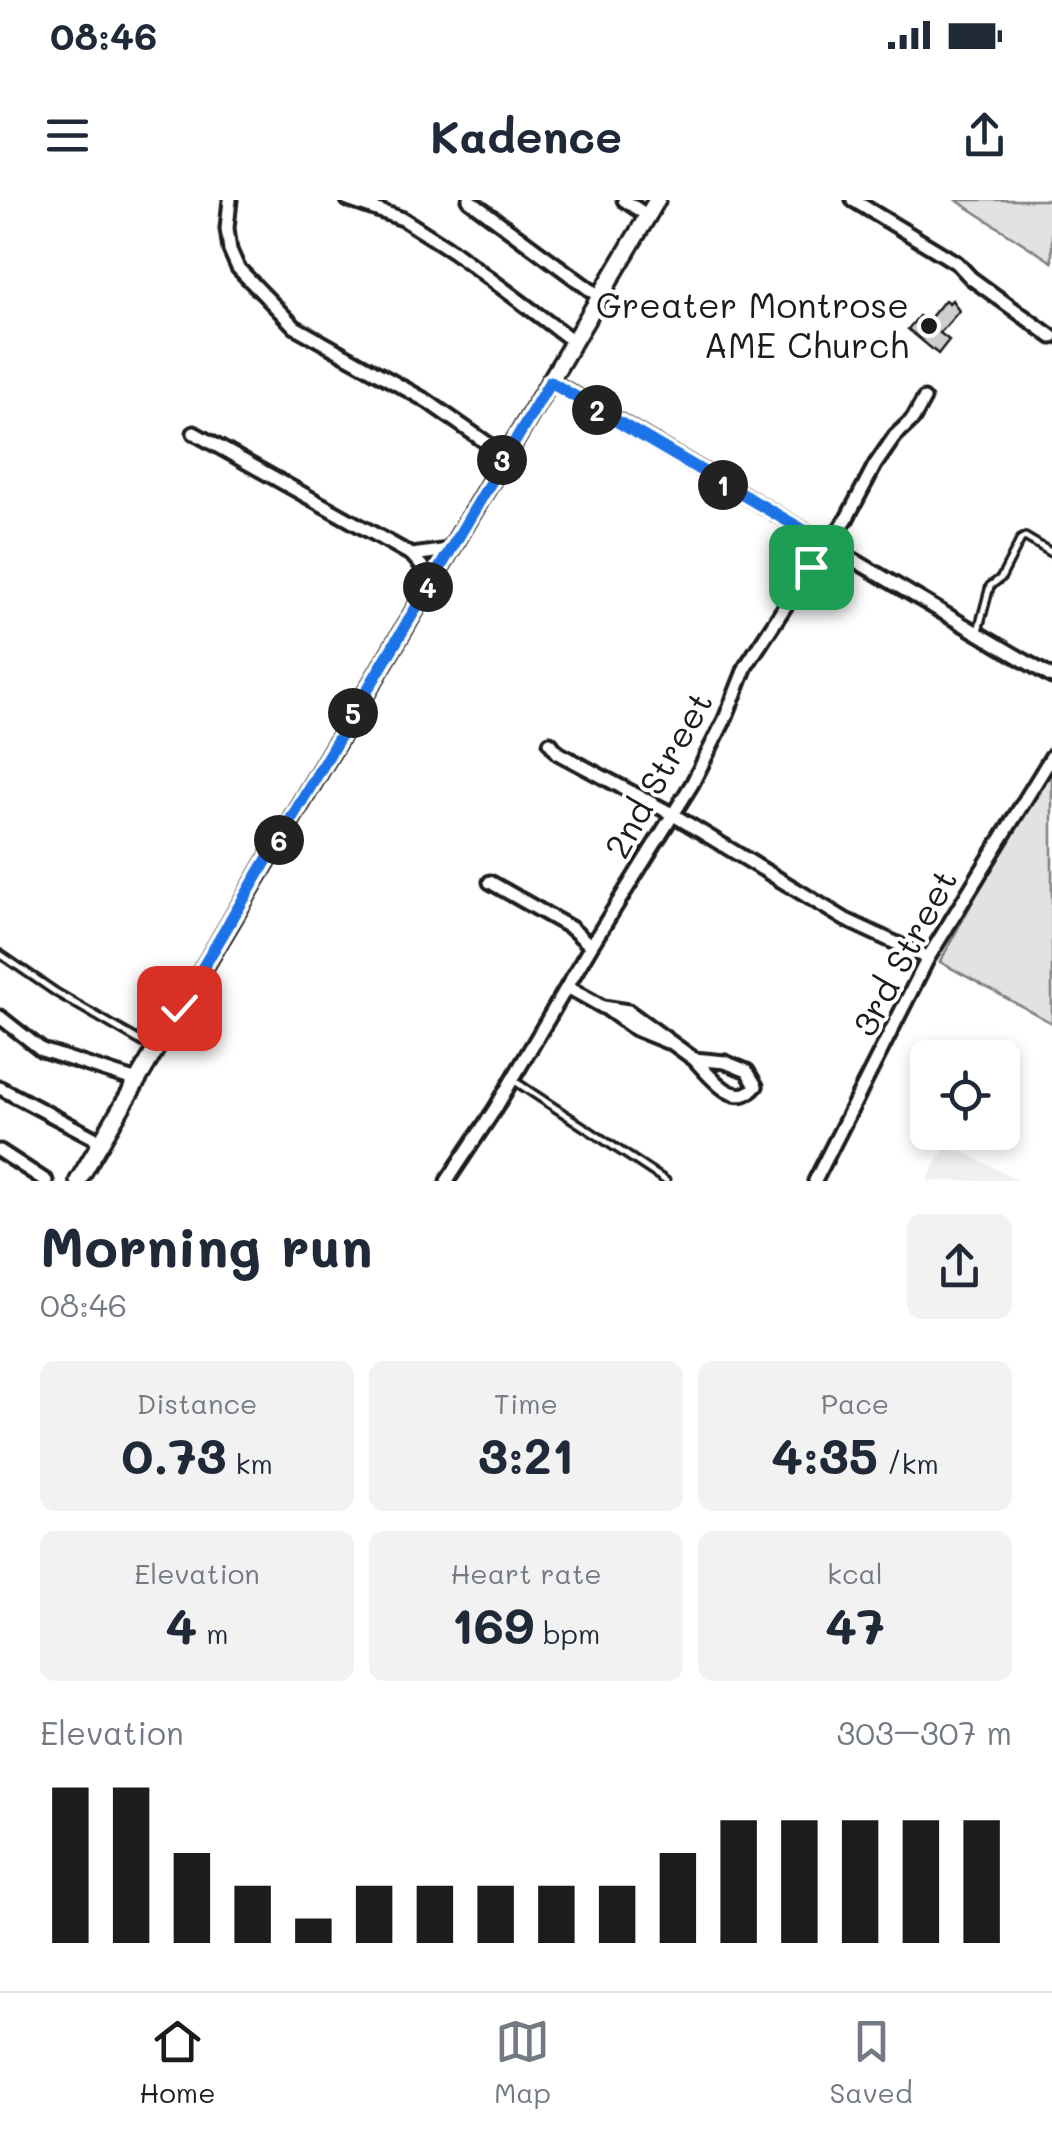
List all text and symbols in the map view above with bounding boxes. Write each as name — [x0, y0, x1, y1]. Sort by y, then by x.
text: 08:46 — [50, 10, 157, 60]
text: Kadence — [430, 106, 622, 164]
icon: menu — [40, 108, 95, 163]
icon: share — [957, 108, 1012, 163]
place label: Greater Montrose AME Church — [596, 281, 909, 367]
marker: Greater Montrose AME Church — [918, 315, 940, 337]
pin: 2 — [572, 385, 622, 435]
text: 2 — [589, 392, 605, 428]
pin: 3 — [477, 435, 527, 485]
text: 3 — [494, 442, 510, 478]
pin: 1 — [698, 460, 748, 510]
text: 1 — [717, 467, 729, 503]
pin — [769, 525, 854, 610]
icon: arrive — [784, 540, 839, 595]
pin: 4 — [403, 562, 453, 612]
text: 4 — [419, 569, 437, 605]
street label: 2nd Street — [593, 683, 722, 866]
pin: 5 — [328, 688, 378, 738]
text: 5 — [345, 695, 361, 731]
pin: 6 — [254, 815, 304, 865]
text: 6 — [271, 822, 287, 858]
street label: 3rd Street — [840, 861, 966, 1044]
pin — [137, 966, 222, 1051]
icon: check — [152, 981, 207, 1036]
map controls — [910, 1040, 1020, 1150]
button: locate — [910, 1040, 1020, 1150]
text: Morning run — [40, 1209, 373, 1281]
button: share — [907, 1214, 1012, 1319]
text: 08:46 — [40, 1283, 127, 1325]
text: Distance — [137, 1385, 257, 1421]
text: Time — [494, 1385, 558, 1421]
text: Pace — [821, 1385, 889, 1421]
text: 0.73 — [121, 1421, 227, 1487]
text: 3:21 — [478, 1421, 574, 1487]
text: 4:35 — [771, 1421, 878, 1487]
text: km — [227, 1445, 273, 1481]
text: /km — [878, 1445, 939, 1481]
text: Elevation — [134, 1555, 260, 1591]
text: Heart rate — [450, 1555, 602, 1591]
text: kcal — [827, 1555, 883, 1591]
text: 4 — [166, 1591, 197, 1657]
text: 169 — [452, 1591, 534, 1657]
text: 47 — [825, 1591, 885, 1657]
text: m — [197, 1615, 228, 1651]
text: bpm — [534, 1615, 600, 1651]
text: Elevation — [40, 1711, 184, 1753]
text: 303–307 m — [837, 1711, 1012, 1753]
tab: Home — [139, 2014, 215, 2110]
tab: Map — [494, 2014, 551, 2110]
tab: Saved — [830, 2014, 913, 2110]

